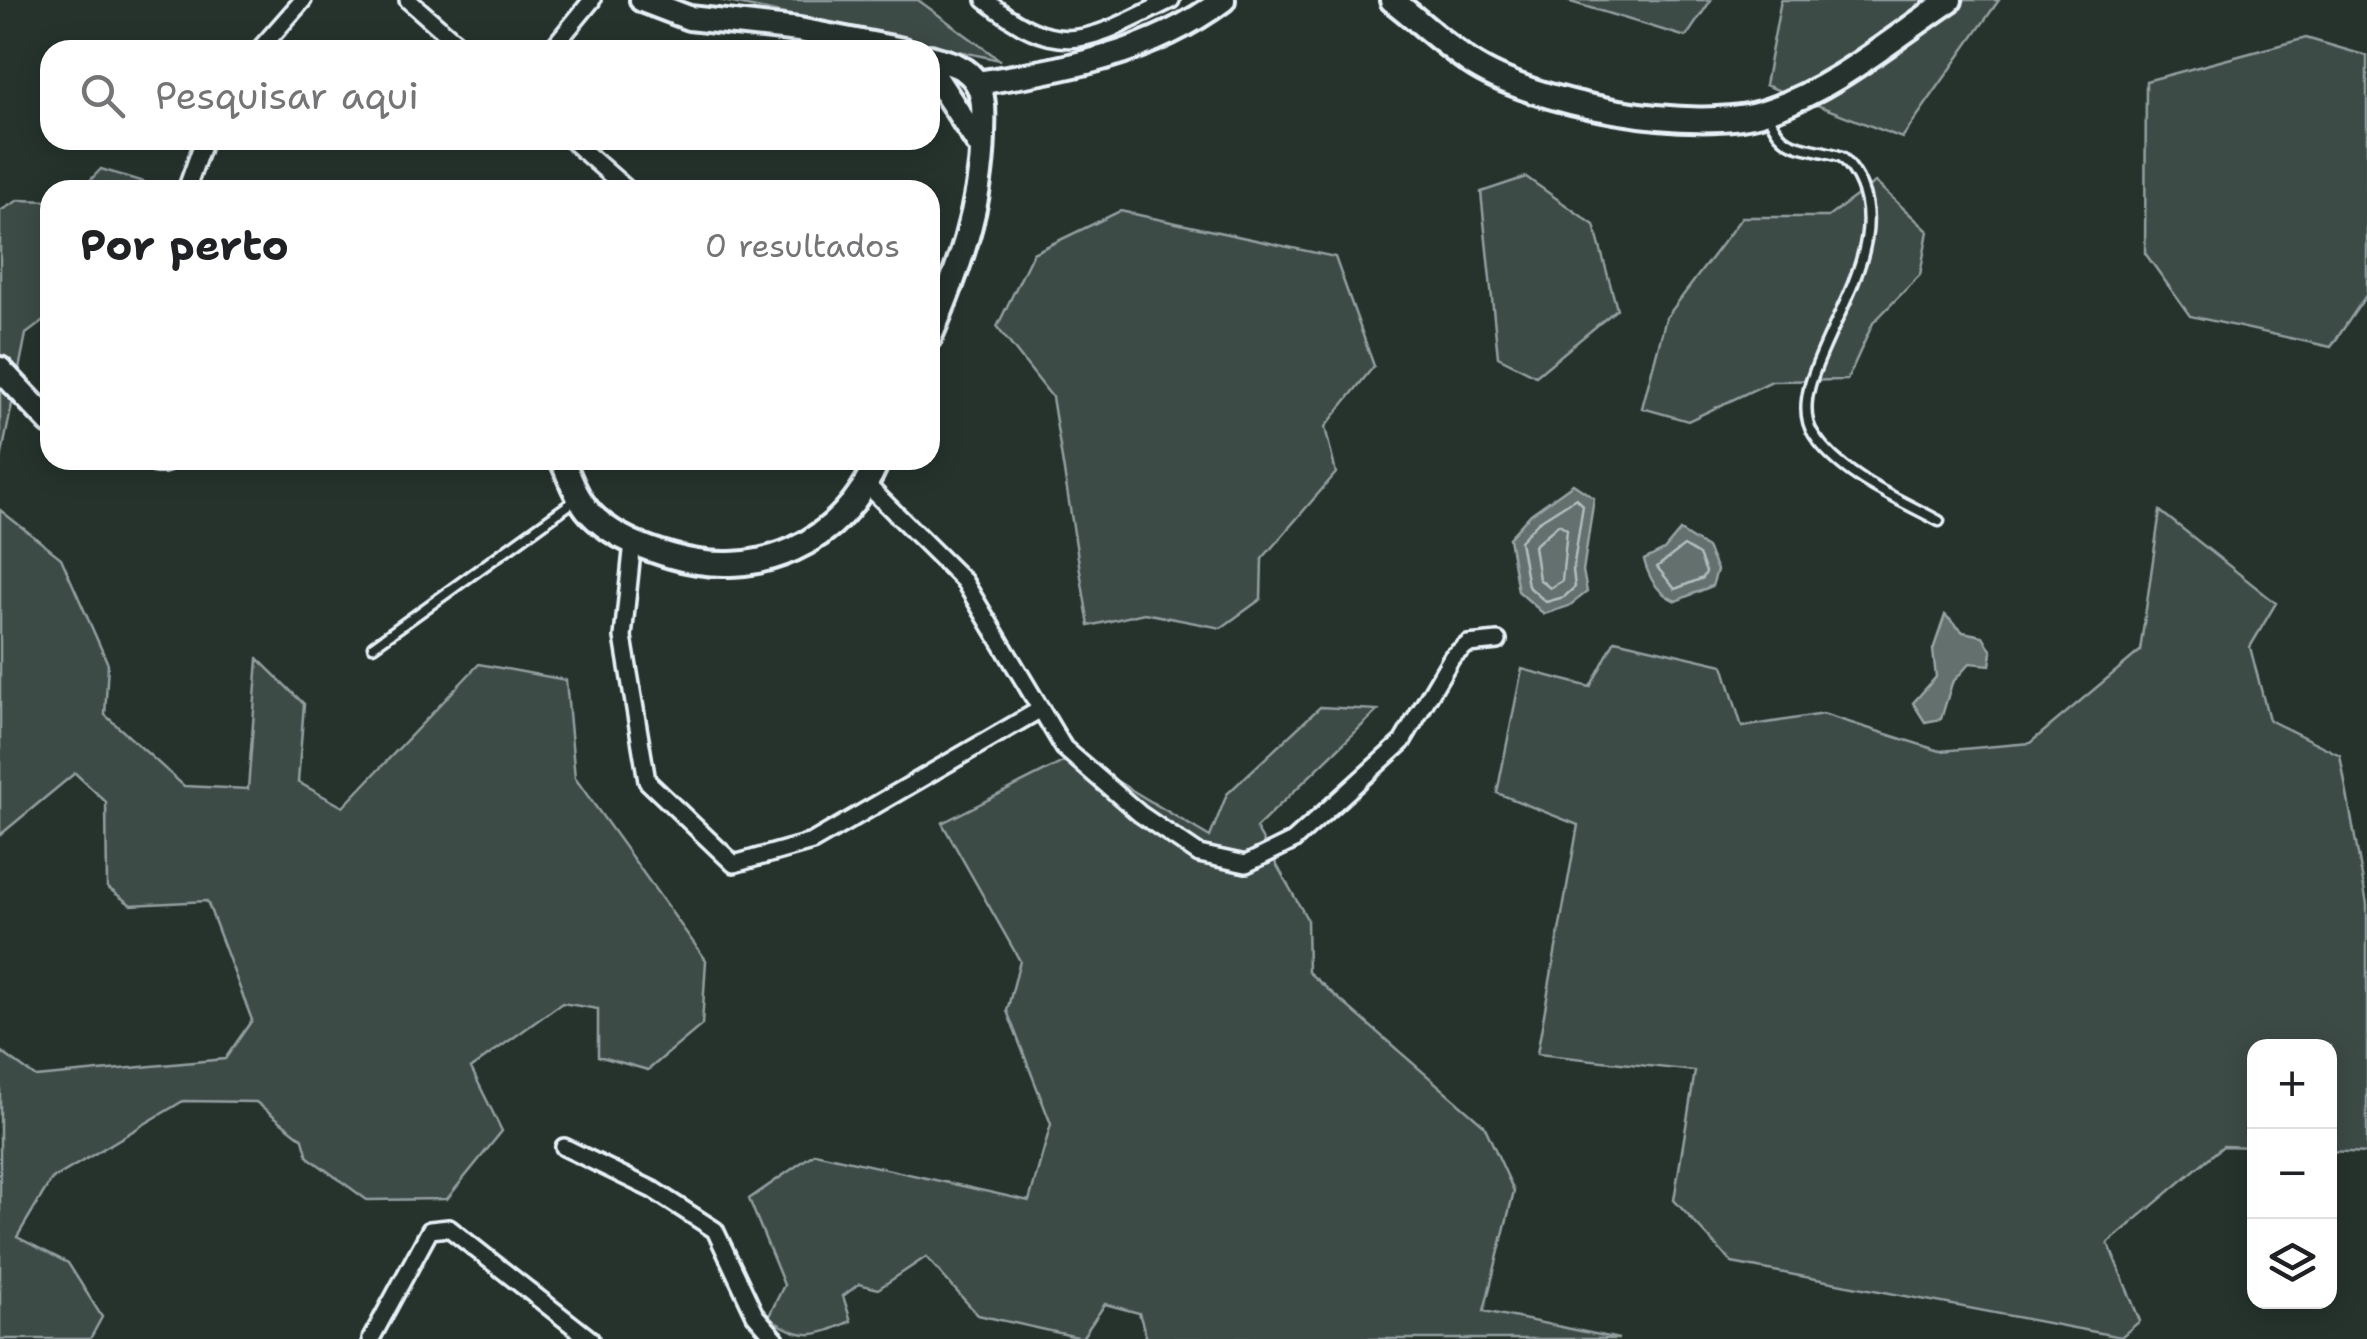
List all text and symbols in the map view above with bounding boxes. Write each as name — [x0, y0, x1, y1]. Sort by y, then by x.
search box — [40, 40, 940, 150]
icon: search — [75, 68, 130, 123]
text: Pesquisar aqui — [155, 70, 419, 121]
text: Por perto — [80, 217, 289, 273]
text: 0 resultados — [705, 224, 900, 267]
map controls — [2247, 1039, 2337, 1309]
button: + — [2247, 1039, 2337, 1129]
button: − — [2247, 1129, 2337, 1219]
button: layers — [2247, 1219, 2337, 1309]

